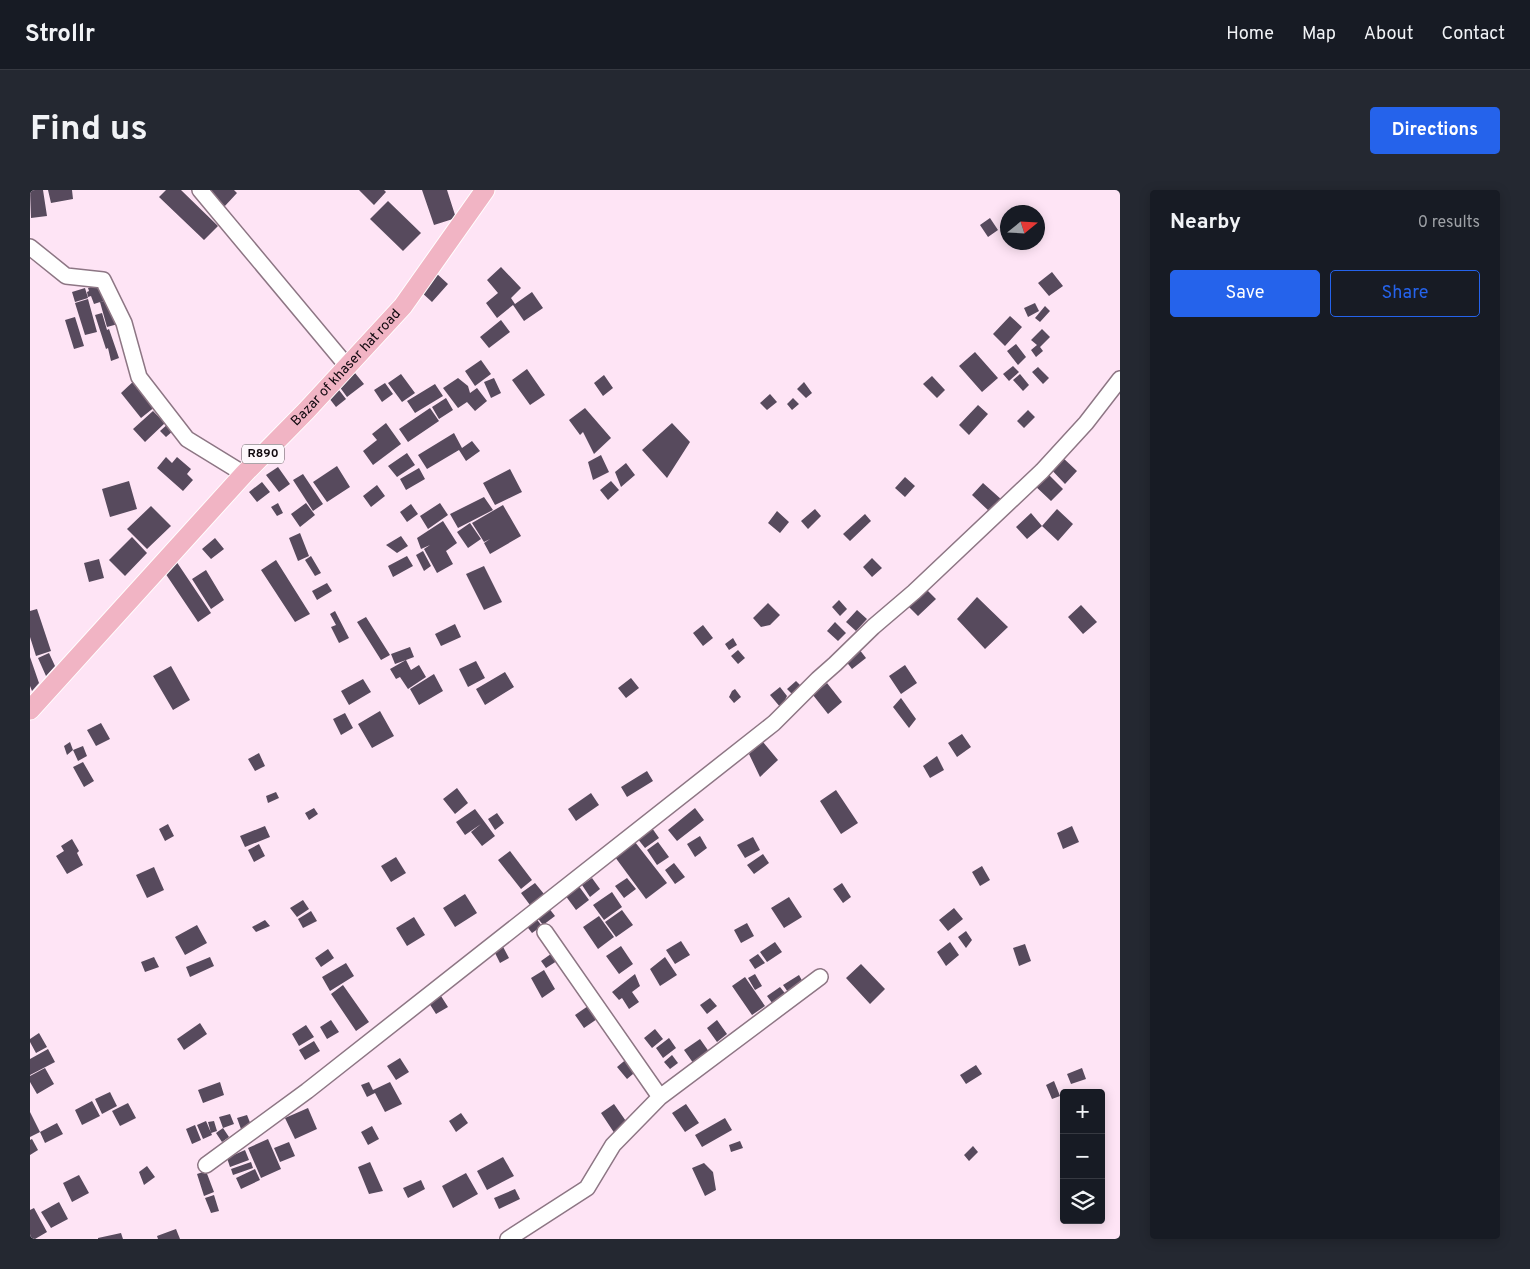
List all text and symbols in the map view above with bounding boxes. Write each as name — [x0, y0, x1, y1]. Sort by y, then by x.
text: Strollr — [25, 20, 95, 50]
text: Home — [1226, 23, 1274, 46]
text: Map — [1302, 23, 1336, 46]
text: About — [1364, 23, 1413, 46]
text: Contact — [1441, 23, 1505, 46]
button: Directions — [1370, 107, 1500, 154]
text: Find us — [30, 108, 148, 152]
north arrow — [1000, 205, 1045, 250]
text: Nearby — [1170, 209, 1241, 236]
text: 0 results — [1418, 213, 1480, 233]
button: Save — [1170, 270, 1320, 317]
button: Share — [1330, 270, 1480, 317]
street label: Bazar of khaser hat road — [287, 305, 404, 430]
road number: R890 — [242, 444, 284, 464]
map controls — [1060, 1089, 1105, 1224]
button: + — [1060, 1089, 1105, 1134]
button: − — [1060, 1134, 1105, 1179]
button: layers — [1060, 1179, 1105, 1224]

